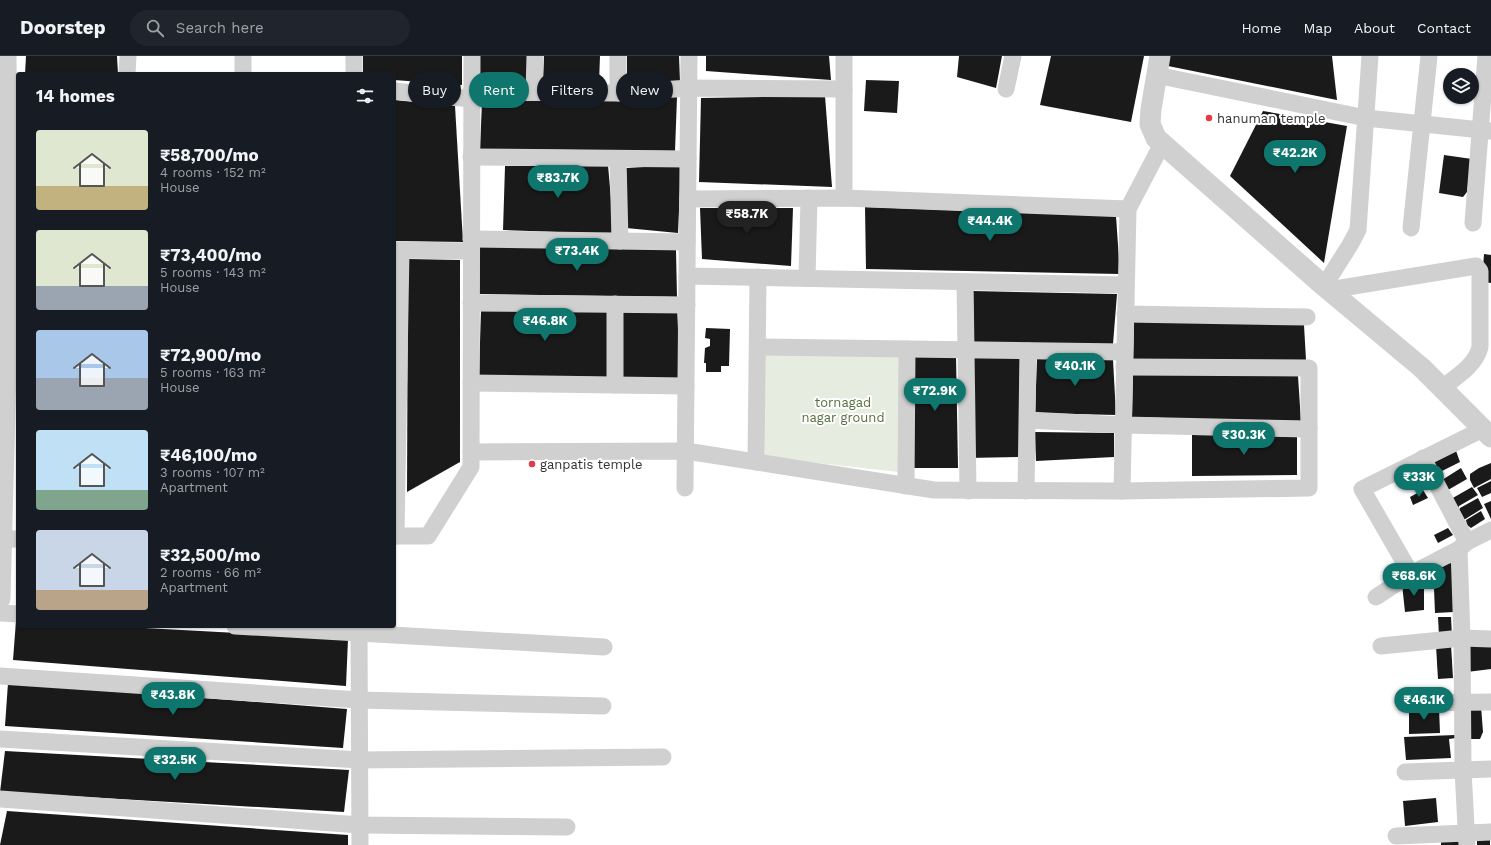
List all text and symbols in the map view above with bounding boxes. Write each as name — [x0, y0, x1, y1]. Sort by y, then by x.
search box — [130, 10, 410, 46]
text: Doorstep — [20, 16, 106, 39]
icon: search — [144, 17, 166, 39]
text: Search here — [176, 19, 264, 37]
text: Home — [1241, 20, 1281, 36]
text: Map — [1303, 20, 1332, 36]
text: About — [1354, 20, 1395, 36]
text: Contact — [1417, 20, 1471, 36]
map controls — [1443, 68, 1479, 104]
button: layers — [1443, 68, 1479, 104]
chip: Buy — [408, 72, 461, 108]
chip: Rent — [469, 72, 529, 108]
chip: Filters — [537, 72, 608, 108]
chip: New — [616, 72, 673, 108]
icon: filters — [354, 85, 376, 107]
text: 14 homes — [36, 86, 115, 106]
place label: hanuman temple — [1217, 111, 1325, 126]
marker: hanuman temple — [1204, 113, 1214, 123]
pin: ₹42.2K — [1262, 140, 1328, 174]
text: ₹58,700/mo — [160, 145, 259, 165]
text: ₹42.2K — [1273, 145, 1317, 160]
icon: home — [68, 146, 116, 194]
text: 4 rooms · 152 m² — [160, 165, 266, 180]
pin: ₹83.7K — [525, 165, 591, 199]
text: ₹83.7K — [537, 170, 579, 185]
text: House — [160, 180, 200, 195]
pin: ₹58.7K — [714, 201, 780, 235]
text: ₹58.7K — [726, 206, 768, 221]
pin: ₹44.4K — [957, 208, 1023, 242]
text: ₹44.4K — [967, 213, 1013, 228]
pin: ₹73.4K — [544, 238, 610, 272]
text: ₹73.4K — [555, 243, 599, 258]
text: ₹73,400/mo — [160, 245, 262, 265]
icon: home — [68, 246, 116, 294]
text: 5 rooms · 143 m² — [160, 265, 266, 280]
text: House — [160, 280, 200, 295]
pin: ₹46.8K — [512, 308, 578, 342]
text: ₹46.8K — [522, 313, 568, 328]
text: ₹72,900/mo — [160, 345, 261, 365]
icon: home — [68, 346, 116, 394]
pin: ₹40.1K — [1042, 353, 1108, 387]
text: ₹40.1K — [1054, 358, 1096, 373]
text: 5 rooms · 163 m² — [160, 365, 266, 380]
pin: ₹72.9K — [902, 378, 968, 412]
text: House — [160, 380, 200, 395]
text: ₹72.9K — [913, 383, 957, 398]
park label: tornagad nagar ground — [801, 395, 885, 425]
pin: ₹30.3K — [1211, 422, 1277, 456]
text: ₹30.3K — [1222, 427, 1266, 442]
text: ₹46,100/mo — [160, 445, 257, 465]
icon: home — [68, 446, 116, 494]
place label: ganpatis temple — [540, 457, 642, 472]
marker: ganpatis temple — [527, 459, 537, 469]
pin: ₹33K — [1395, 464, 1443, 498]
text: 3 rooms · 107 m² — [160, 465, 265, 480]
text: ₹33K — [1403, 469, 1435, 484]
text: Apartment — [160, 480, 228, 495]
text: ₹32,500/mo — [160, 545, 260, 565]
icon: home — [68, 546, 116, 594]
pin: ₹68.6K — [1381, 563, 1447, 597]
text: 2 rooms · 66 m² — [160, 565, 261, 580]
text: ₹68.6K — [1392, 568, 1436, 583]
text: Apartment — [160, 580, 228, 595]
pin: ₹43.8K — [140, 682, 206, 716]
text: ₹43.8K — [151, 687, 195, 702]
pin: ₹46.1K — [1391, 687, 1457, 721]
text: ₹46.1K — [1403, 692, 1445, 707]
pin: ₹32.5K — [142, 747, 208, 781]
text: ₹32.5K — [153, 752, 197, 767]

